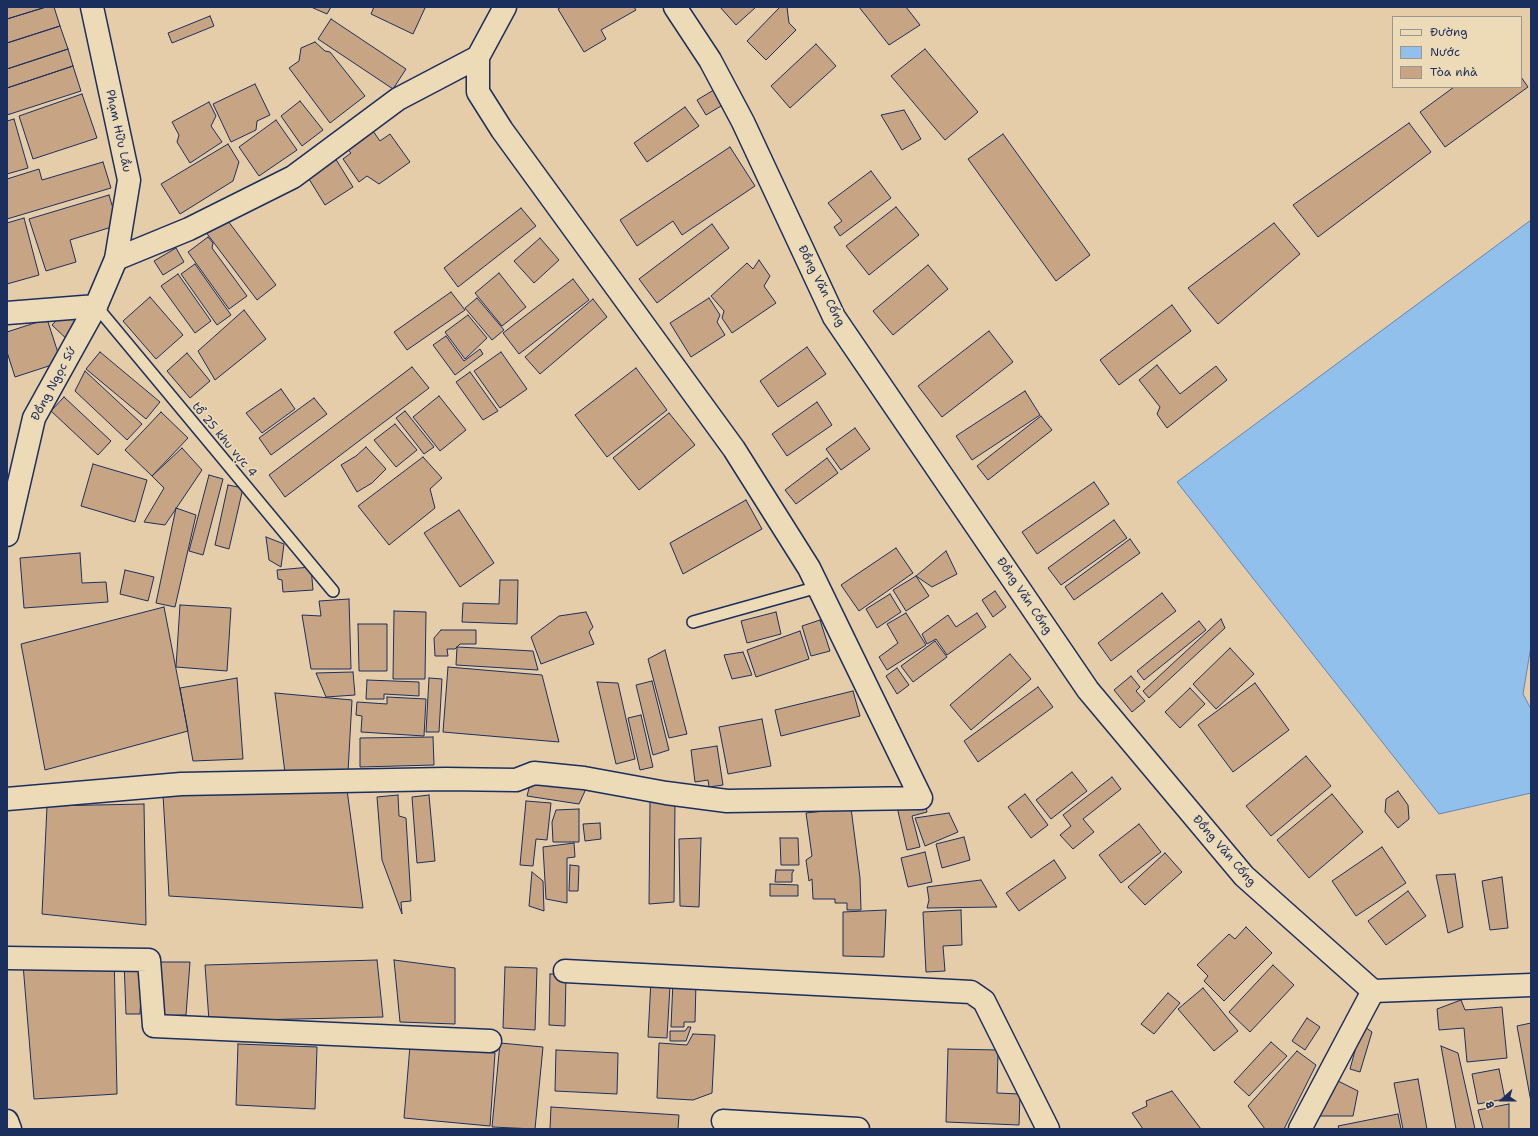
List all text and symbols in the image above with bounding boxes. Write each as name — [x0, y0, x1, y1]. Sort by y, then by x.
legend — [1392, 16, 1522, 88]
text: Đường — [1430, 24, 1468, 40]
text: Nước — [1430, 44, 1460, 60]
text: Tòa nhà — [1430, 64, 1477, 80]
street label: Phạm Hữu Lầu — [102, 88, 134, 174]
street label: Đồng Văn Cống — [794, 243, 848, 329]
street label: Đồng Ngọc Sứ — [28, 345, 80, 423]
street label: tổ 25 khu vực 4 — [189, 400, 259, 480]
street label: Đồng Văn Cống — [993, 555, 1055, 637]
street label: Đồng Văn Cống — [1189, 813, 1259, 889]
north arrow — [1482, 1080, 1522, 1120]
text: B — [1482, 1099, 1499, 1110]

